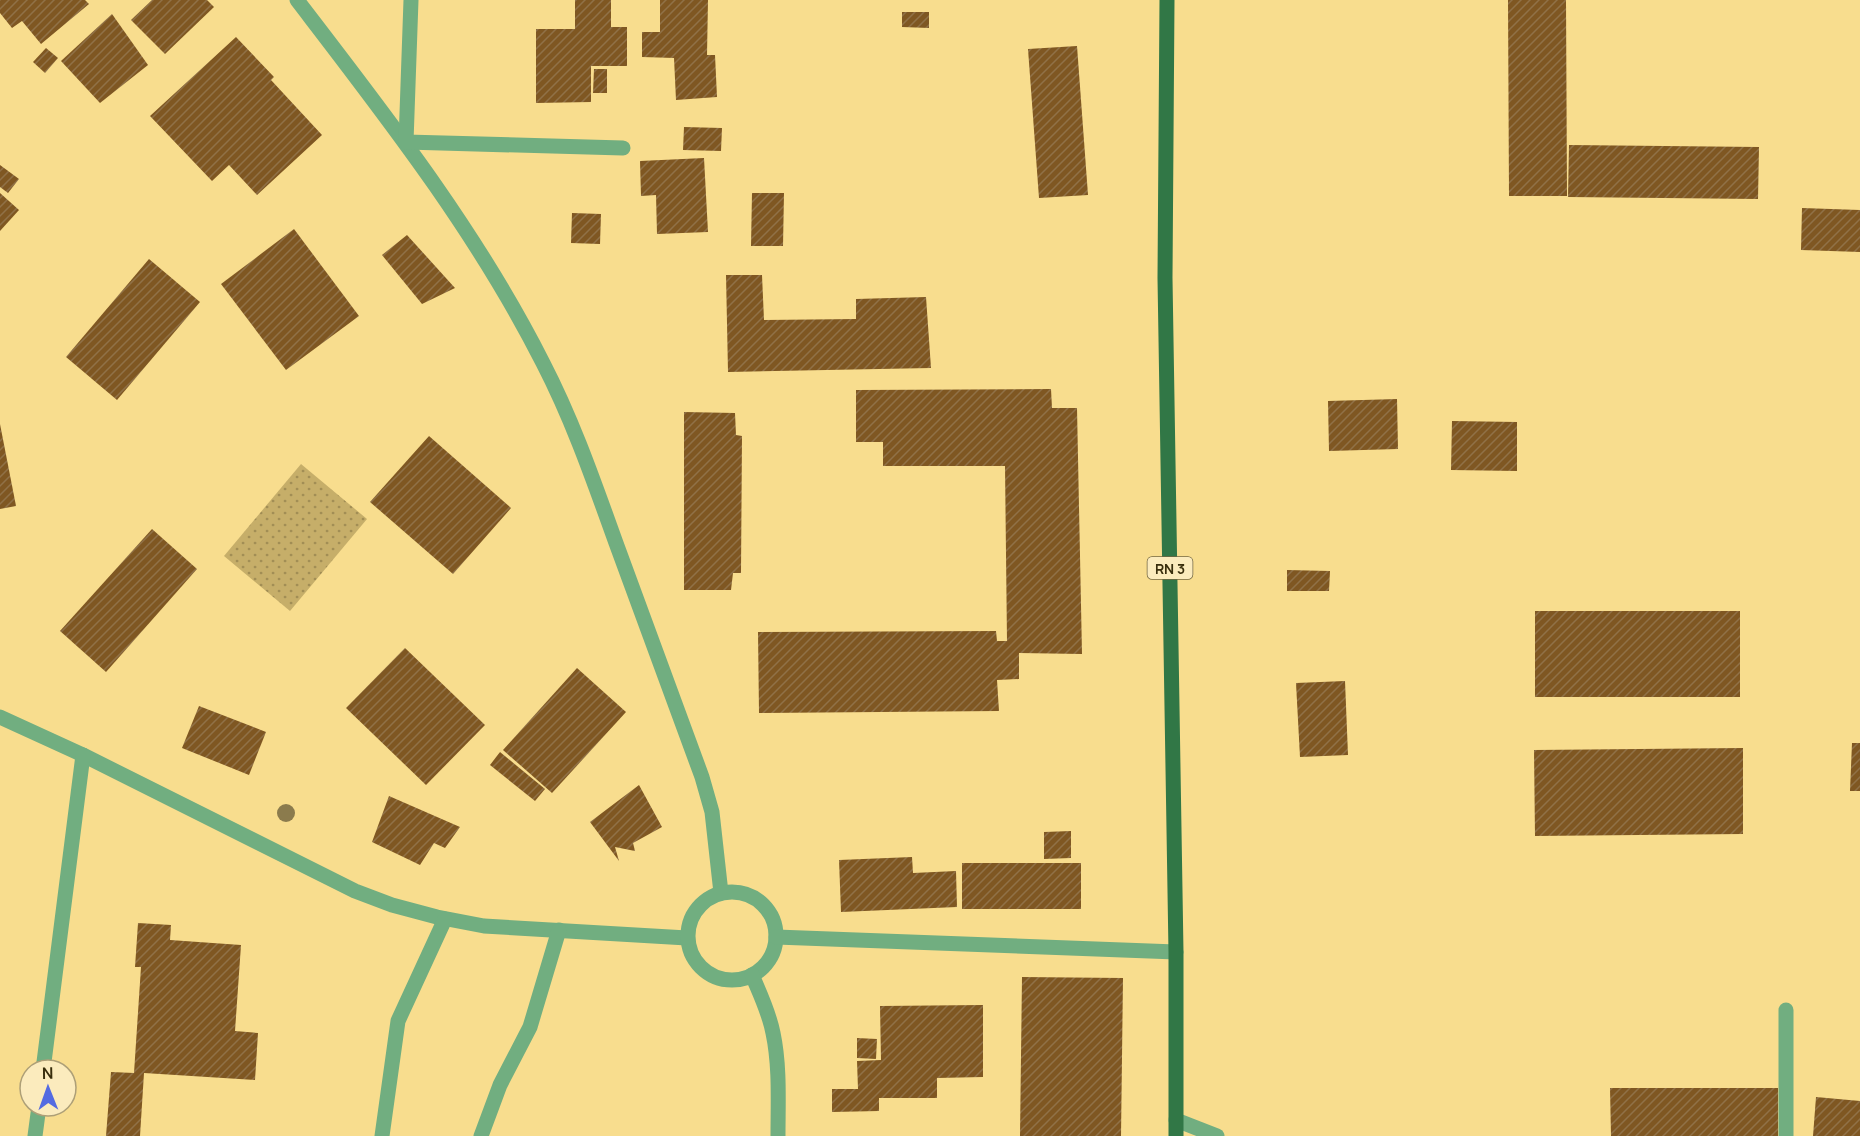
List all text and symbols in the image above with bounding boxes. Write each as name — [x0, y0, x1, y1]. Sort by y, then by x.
road number: RN 3 — [1148, 557, 1192, 579]
north arrow — [18, 1058, 78, 1118]
text: N — [42, 1062, 54, 1084]

